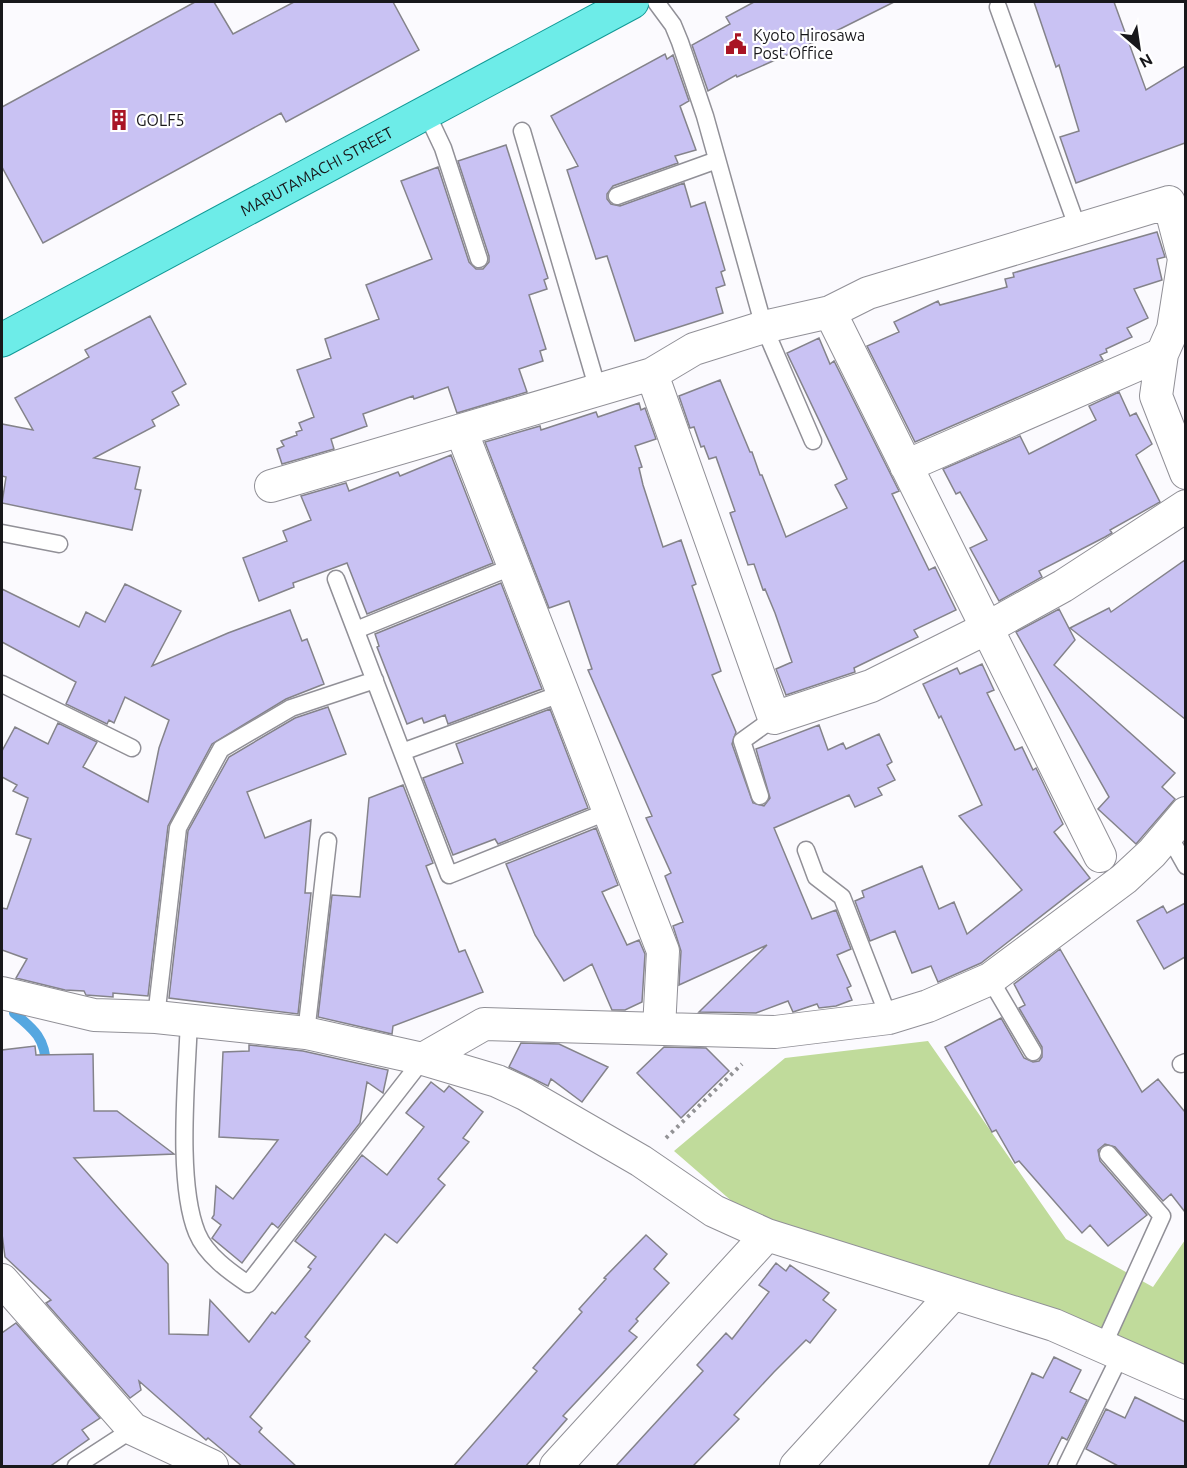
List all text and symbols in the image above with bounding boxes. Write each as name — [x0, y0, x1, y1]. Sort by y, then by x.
north arrow — [1109, 18, 1169, 78]
place label: Kyoto Hirosawa Post Office — [753, 26, 865, 62]
public building icon: Kyoto Hirosawa Post Office — [724, 32, 748, 56]
text: N — [1137, 50, 1156, 72]
building icon: GOLF5 — [107, 108, 131, 132]
place label: GOLF5 — [136, 111, 185, 129]
street label: MARUTAMACHI STREET — [237, 123, 396, 220]

